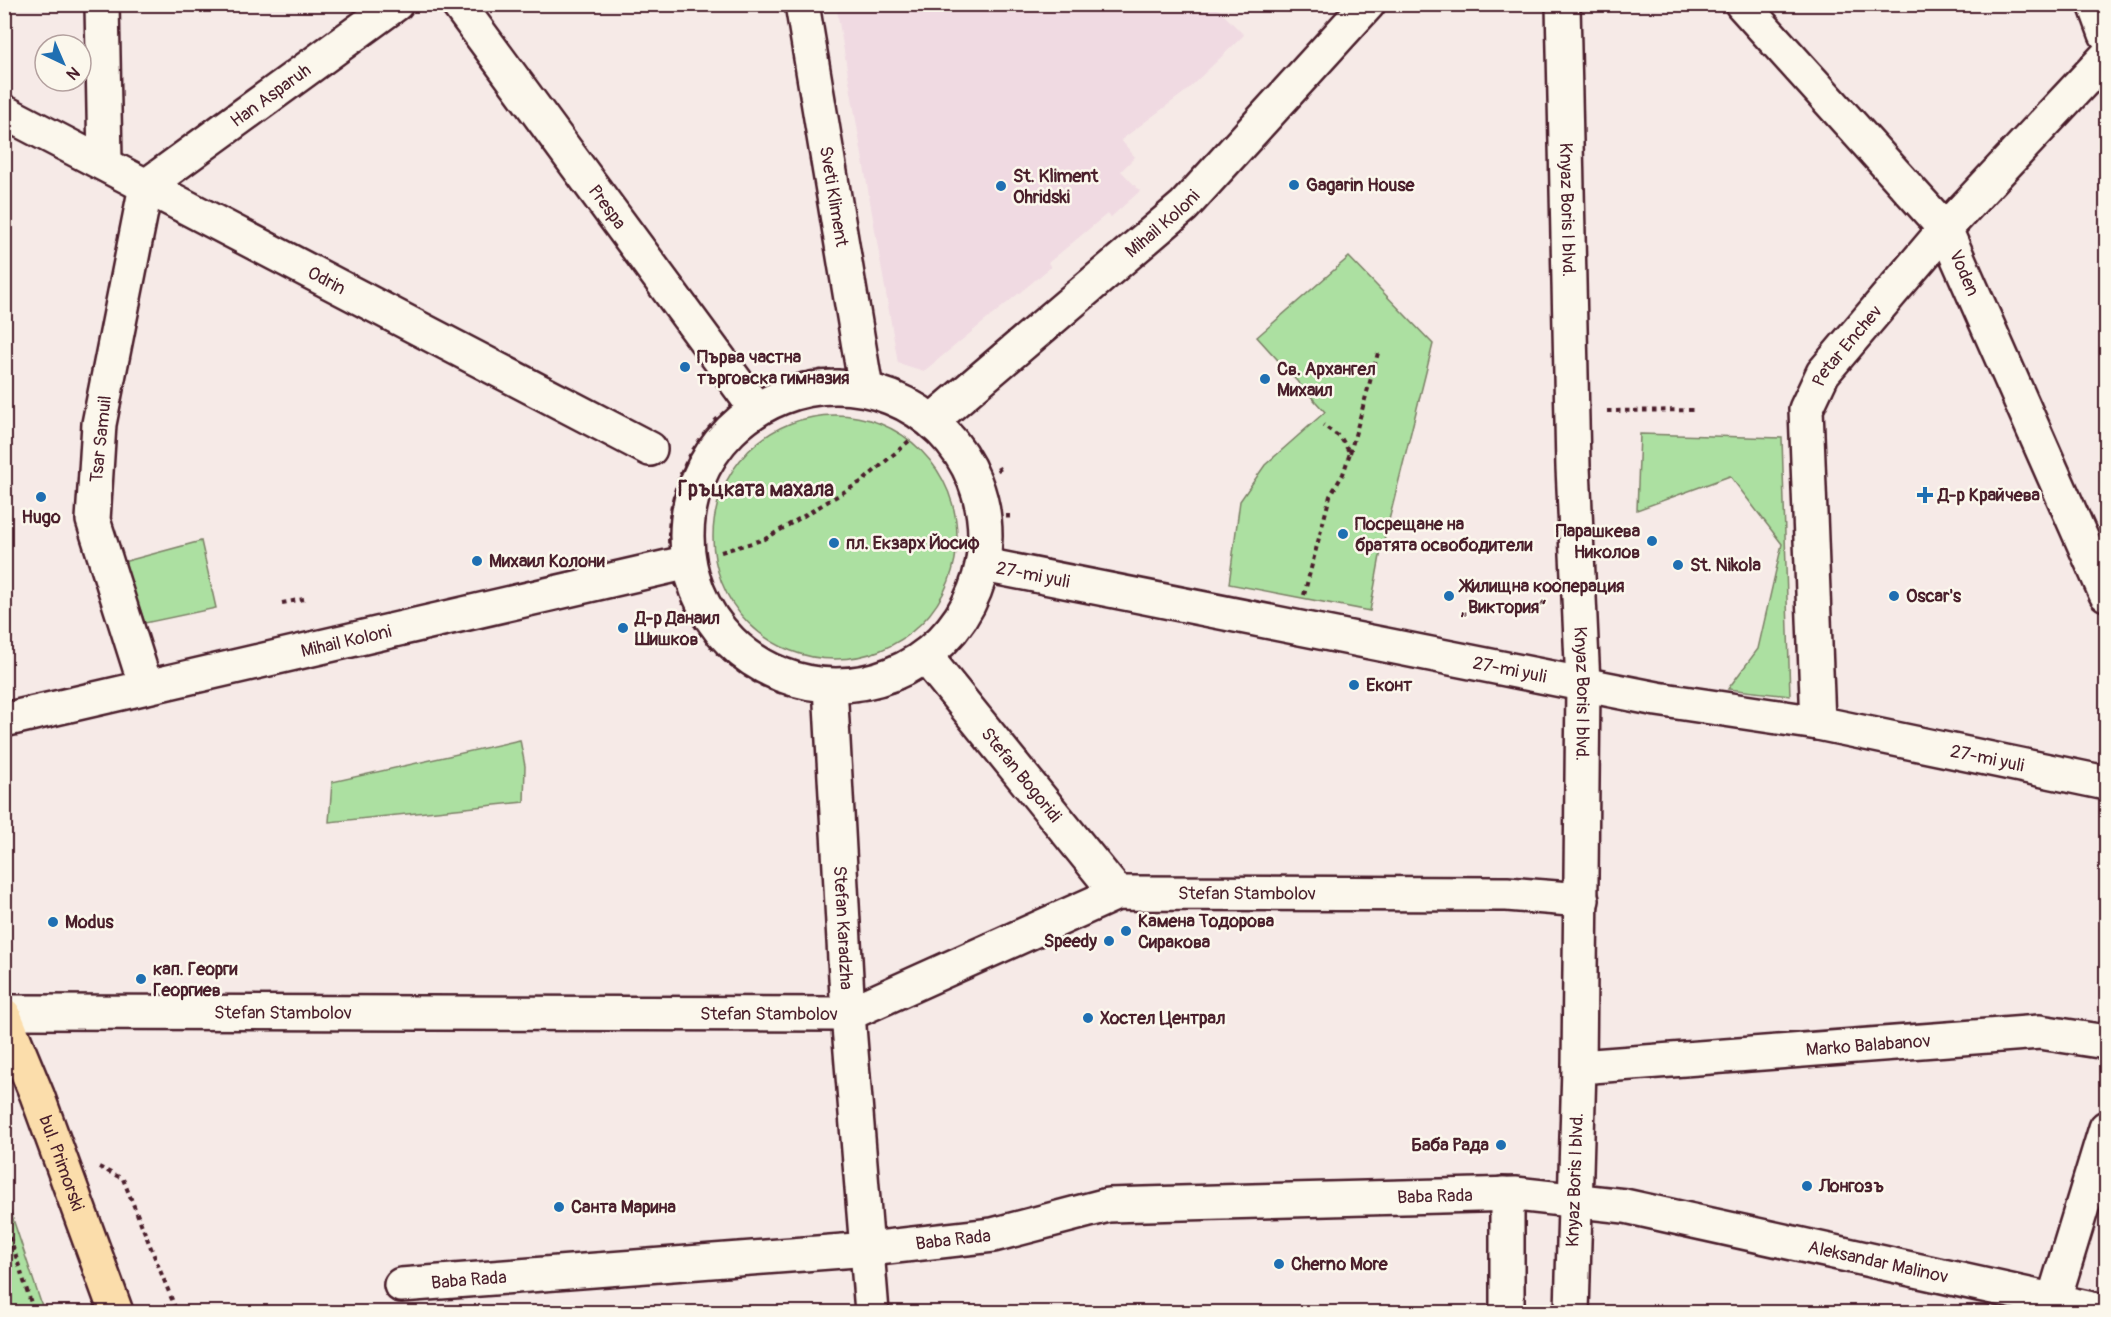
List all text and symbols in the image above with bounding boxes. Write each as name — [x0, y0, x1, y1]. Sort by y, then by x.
north arrow — [33, 33, 93, 93]
street label: Han Asparuh — [226, 58, 315, 132]
text: N — [62, 62, 84, 84]
street label: Knyaz Boris I blvd. — [1554, 142, 1580, 277]
street label: Sveti Kliment — [814, 144, 854, 249]
place label: St. Kliment Ohridski — [1013, 165, 1099, 209]
place label: Gagarin House — [1306, 174, 1415, 197]
marker: Gagarin House — [1287, 178, 1301, 192]
marker: St. Kliment Ohridski — [994, 179, 1008, 193]
street label: Prespa — [583, 180, 631, 234]
street label: Mihail Koloni — [1120, 185, 1205, 263]
street label: Voden — [1944, 246, 1985, 300]
street label: Odrin — [304, 261, 350, 300]
street label: Petar Enchev — [1807, 300, 1887, 390]
place label: Първа частна търговска гимназия — [697, 346, 850, 390]
place label: Св. Архангел Михаил — [1277, 358, 1376, 402]
marker: Първа частна търговска гимназия — [678, 360, 692, 374]
marker: Св. Архангел Михаил — [1258, 372, 1272, 386]
street label: Tsar Samuil — [85, 394, 117, 484]
district label: Гръцката махала — [678, 476, 834, 503]
place label: Д-р Крайчева — [1937, 484, 2041, 507]
marker: Д-р Крайчева — [1916, 486, 1934, 504]
marker: Hugo — [34, 490, 48, 504]
place label: Hugo — [21, 506, 61, 529]
place label: Посрещане на братята освободители — [1355, 513, 1532, 557]
place label: Парашкева Николов — [1556, 520, 1641, 564]
marker: Посрещане на братята освободители — [1336, 527, 1350, 541]
place label: пл. Екзарх Йосиф — [846, 532, 980, 555]
marker: Парашкева Николов — [1645, 534, 1659, 548]
marker: пл. Екзарх Йосиф — [827, 536, 841, 550]
place label: Михаил Колони — [489, 550, 605, 573]
marker: Михаил Колони — [470, 554, 484, 568]
place label: St. Nikola — [1690, 554, 1761, 577]
street label: 27-mi yuli — [994, 556, 1072, 593]
marker: St. Nikola — [1671, 558, 1685, 572]
place label: Жилищна кооперация „Виктория“ — [1458, 575, 1624, 619]
place label: Oscar's — [1906, 585, 1962, 608]
marker: Жилищна кооперация „Виктория“ — [1442, 589, 1456, 603]
marker: Oscar's — [1887, 589, 1901, 603]
place label: Д-р Данаил Шишков — [634, 607, 720, 651]
street label: Mihail Koloni — [299, 620, 394, 663]
marker: Д-р Данаил Шишков — [616, 621, 630, 635]
street label: Knyaz Boris I blvd. — [1569, 626, 1595, 761]
street label: 27-mi yuli — [1471, 651, 1549, 688]
place label: Еконт — [1366, 674, 1413, 697]
marker: Еконт — [1347, 678, 1361, 692]
street label: Stefan Bogoridi — [976, 723, 1067, 827]
street label: 27-mi yuli — [1948, 739, 2026, 777]
street label: Stefan Karadzha — [828, 865, 858, 990]
street label: Stefan Stambolov — [1178, 882, 1316, 905]
place label: Камена Тодорова Сиракова — [1138, 910, 1275, 954]
place label: Modus — [65, 911, 115, 934]
marker: Modus — [46, 915, 60, 929]
marker: Камена Тодорова Сиракова — [1119, 924, 1133, 938]
place label: Speedy — [1044, 930, 1097, 953]
marker: Speedy — [1102, 934, 1116, 948]
place label: кап. Георги Георгиев — [153, 958, 237, 1002]
marker: кап. Георги Георгиев — [134, 972, 148, 986]
street label: Stefan Stambolov — [214, 1001, 352, 1024]
street label: Stefan Stambolov — [700, 1002, 838, 1025]
place label: Хостел Централ — [1100, 1007, 1225, 1030]
marker: Хостел Централ — [1081, 1011, 1095, 1025]
street label: Marko Balabanov — [1805, 1029, 1931, 1061]
street label: bul. Primorski — [34, 1112, 90, 1214]
street label: Knyaz Boris I blvd. — [1561, 1112, 1589, 1248]
place label: Баба Рада — [1411, 1134, 1490, 1157]
marker: Баба Рада — [1494, 1138, 1508, 1152]
place label: Лонгозъ — [1818, 1175, 1884, 1198]
marker: Лонгозъ — [1800, 1179, 1814, 1193]
street label: Baba Rada — [1397, 1184, 1473, 1209]
place label: Санта Марина — [571, 1196, 677, 1219]
marker: Санта Марина — [552, 1200, 566, 1214]
street label: Baba Rada — [914, 1224, 992, 1255]
street label: Aleksandar Malinov — [1806, 1235, 1950, 1288]
place label: Cherno More — [1291, 1253, 1389, 1276]
marker: Cherno More — [1272, 1257, 1286, 1271]
street label: Baba Rada — [430, 1265, 507, 1294]

